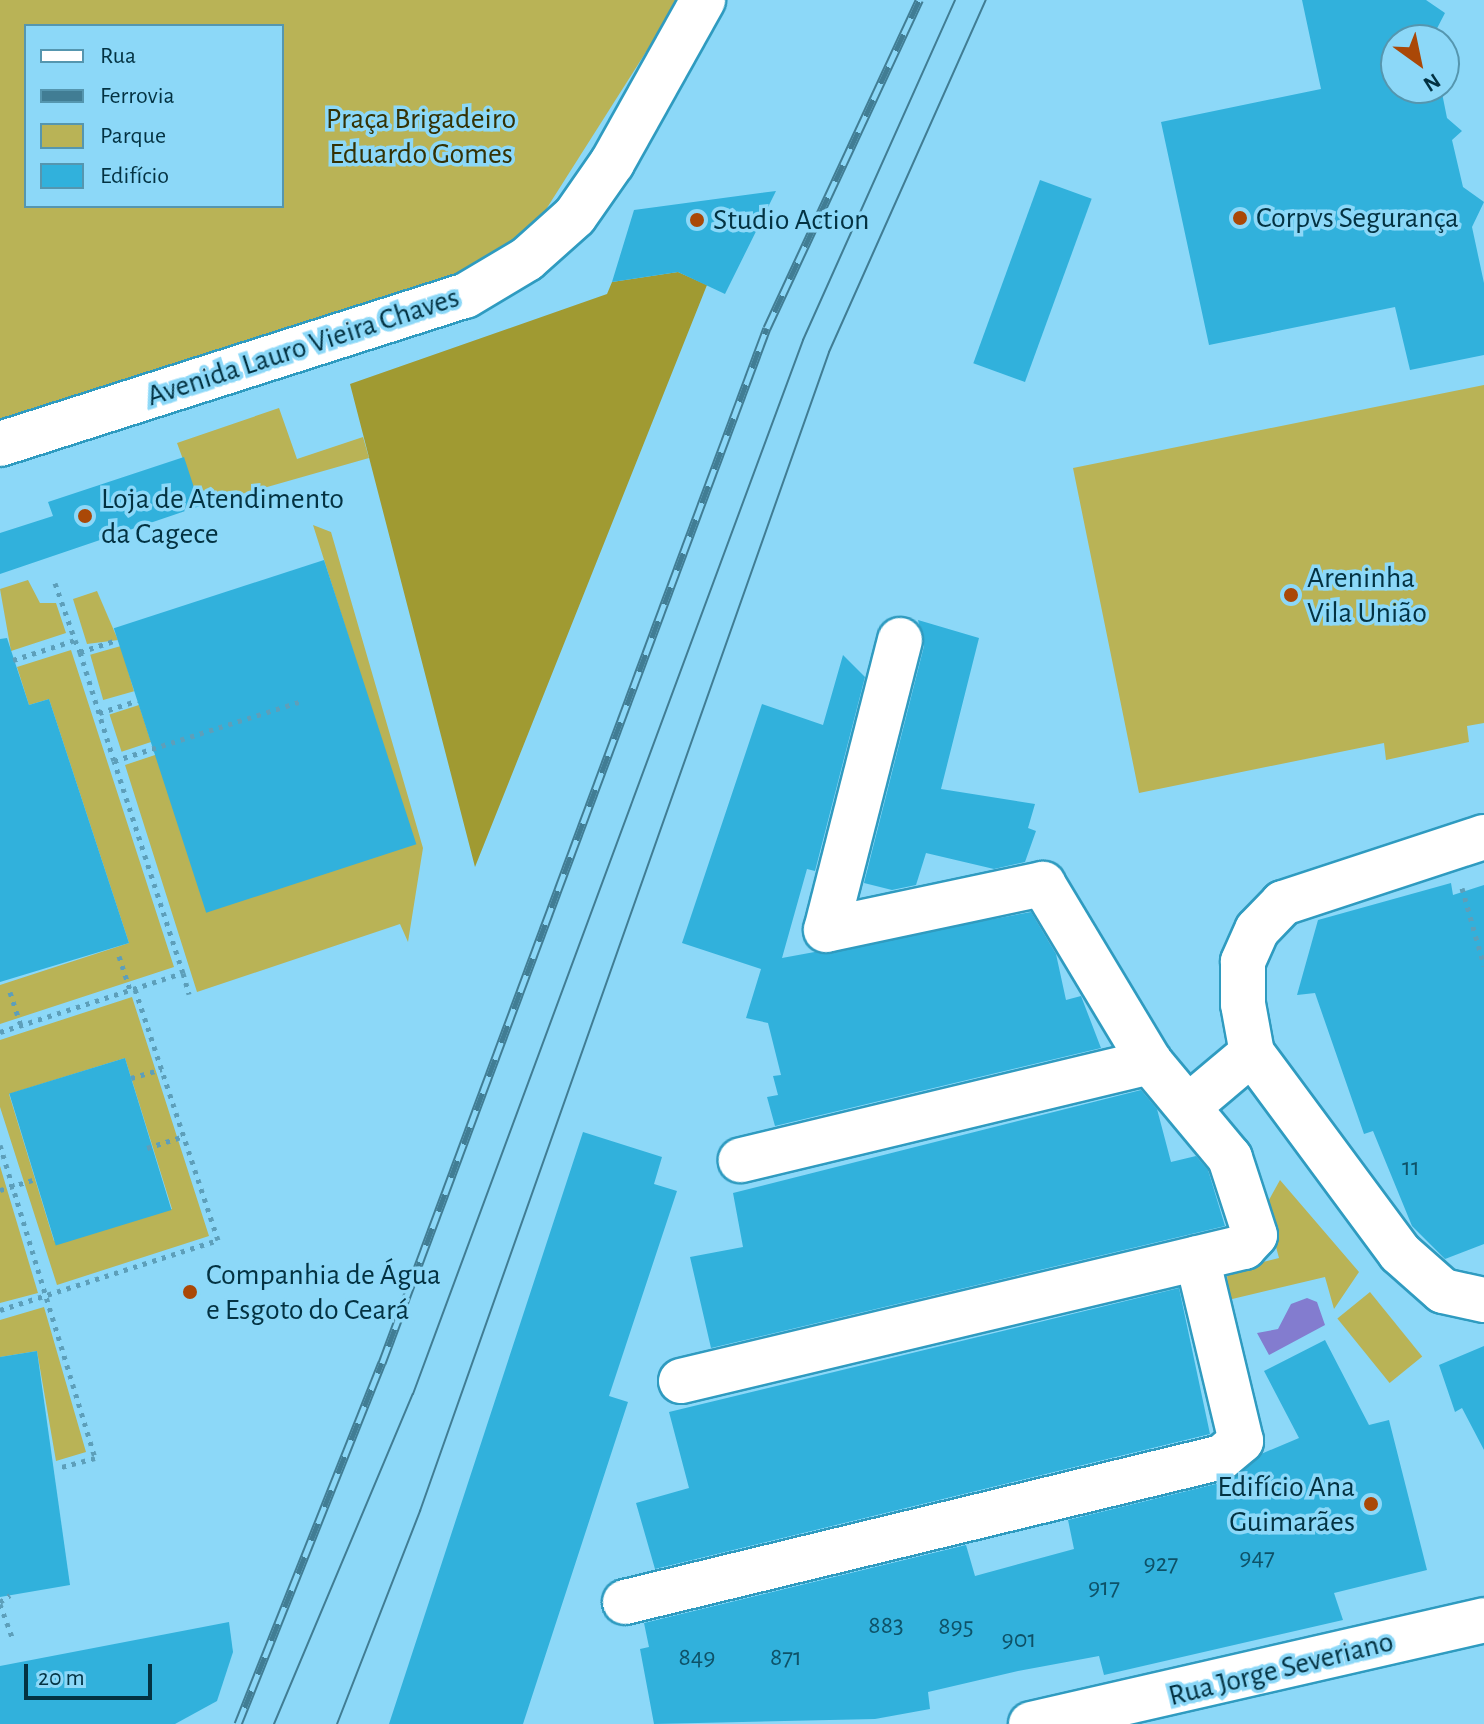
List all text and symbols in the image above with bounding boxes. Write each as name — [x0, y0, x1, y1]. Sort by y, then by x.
legend — [24, 24, 284, 208]
north arrow — [1380, 24, 1460, 104]
text: Rua — [100, 44, 136, 68]
text: N — [1420, 69, 1444, 96]
text: Ferrovia — [100, 84, 175, 108]
park label: Praça Brigadeiro Eduardo Gomes — [326, 101, 516, 172]
text: Parque — [100, 124, 166, 148]
text: Edifício — [100, 164, 169, 188]
place label: Corpvs Segurança — [1256, 200, 1459, 236]
place label: Studio Action — [713, 202, 870, 238]
marker: Corpvs Segurança — [1231, 209, 1249, 227]
marker: Studio Action — [688, 211, 706, 229]
street label: Avenida Lauro Vieira Chaves — [142, 280, 464, 414]
place label: Loja de Atendimento da Cagece — [101, 481, 344, 552]
marker: Loja de Atendimento da Cagece — [76, 507, 94, 525]
place label: Areninha Vila União — [1307, 560, 1427, 630]
marker: Areninha Vila União — [1282, 586, 1300, 604]
house number: 11 — [1402, 1152, 1420, 1184]
place label: Companhia de Água e Esgoto do Ceará — [206, 1257, 441, 1328]
marker: Companhia de Água e Esgoto do Ceará — [181, 1283, 199, 1301]
place label: Edifício Ana Guimarães — [1217, 1469, 1355, 1540]
marker: Edifício Ana Guimarães — [1362, 1495, 1380, 1513]
house number: 947 — [1239, 1542, 1275, 1574]
house number: 927 — [1144, 1548, 1178, 1580]
house number: 917 — [1088, 1572, 1120, 1604]
house number: 883 — [868, 1610, 904, 1642]
house number: 895 — [938, 1611, 974, 1643]
house number: 901 — [1002, 1624, 1036, 1656]
street label: Rua Jorge Severiano — [1165, 1624, 1397, 1714]
house number: 849 — [678, 1642, 716, 1674]
house number: 871 — [770, 1642, 802, 1674]
scale bar — [28, 1648, 156, 1698]
text: 20 m — [38, 1666, 85, 1690]

